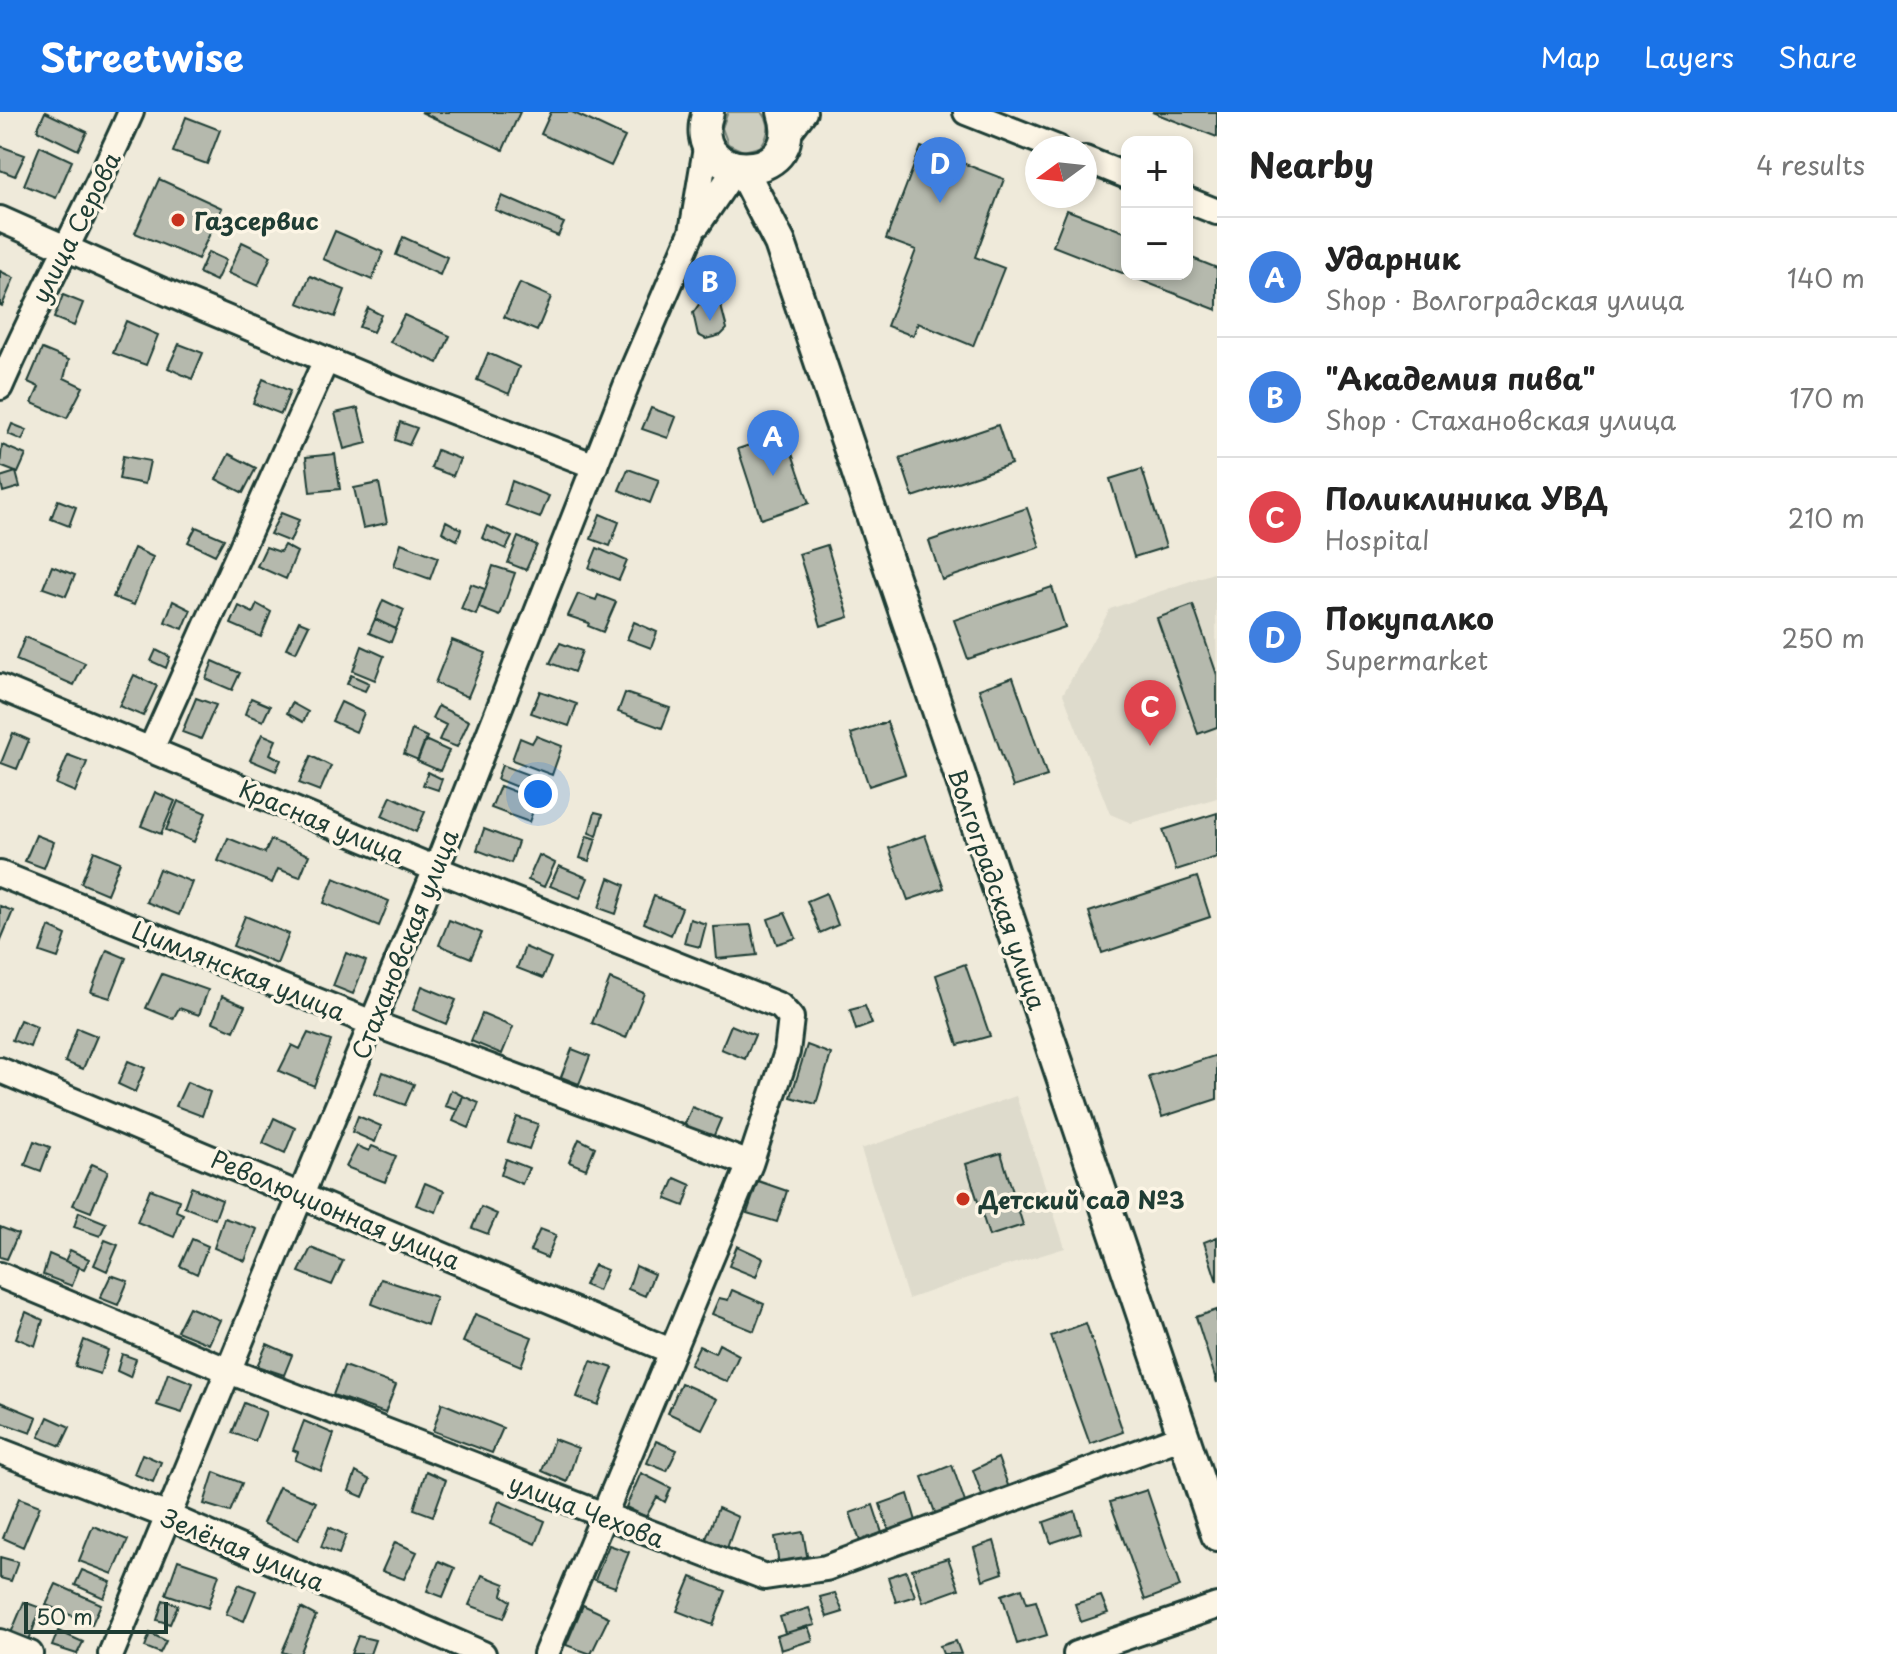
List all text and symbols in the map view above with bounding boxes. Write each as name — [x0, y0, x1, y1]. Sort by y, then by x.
text: Streetwise — [40, 28, 244, 85]
text: Map — [1540, 35, 1600, 78]
text: Layers — [1644, 35, 1734, 78]
text: Share — [1778, 35, 1857, 78]
north arrow — [1025, 136, 1097, 208]
map controls — [1121, 136, 1193, 280]
button: + — [1121, 136, 1193, 208]
pin: D — [914, 137, 966, 203]
text: Nearby — [1249, 138, 1374, 190]
street label: улица Серова — [21, 145, 129, 309]
text: 4 results — [1756, 145, 1865, 184]
place label: Газсервис — [194, 202, 319, 238]
button: − — [1121, 208, 1193, 280]
marker: Газсервис — [169, 211, 187, 229]
text: Ударник — [1325, 235, 1460, 280]
pin: B — [684, 255, 736, 321]
text: A — [1265, 258, 1285, 297]
text: 140 m — [1787, 258, 1865, 297]
text: Shop · Волгоградская улица — [1325, 280, 1684, 319]
text: "Академия пива" — [1325, 355, 1596, 400]
text: B — [1266, 378, 1284, 417]
text: 170 m — [1790, 378, 1865, 417]
text: Shop · Стахановская улица — [1325, 400, 1676, 439]
pin: A — [747, 410, 799, 476]
text: Поликлиника УВД — [1325, 475, 1608, 520]
text: C — [1265, 498, 1285, 537]
text: 210 m — [1788, 498, 1865, 537]
text: Hospital — [1325, 520, 1429, 559]
text: Покупалко — [1325, 595, 1494, 640]
text: D — [1265, 618, 1285, 657]
text: 250 m — [1781, 618, 1865, 657]
text: Supermarket — [1325, 640, 1488, 679]
pin: C — [1124, 680, 1176, 746]
street label: Волгоградская улица — [940, 764, 1056, 1014]
street label: Красная улица — [234, 770, 410, 872]
your location — [518, 774, 558, 814]
street label: Стахановская улица — [341, 824, 467, 1064]
street label: Цимлянская улица — [127, 911, 351, 1029]
street label: Революционная улица — [206, 1140, 466, 1278]
place label: Детский сад №3 — [978, 1181, 1185, 1217]
marker: Детский сад №3 — [954, 1190, 972, 1208]
street label: улица Чехова — [504, 1464, 670, 1556]
street label: Зелёная улица — [156, 1498, 330, 1600]
scale bar — [24, 1598, 168, 1634]
text: 50 m — [36, 1599, 93, 1632]

